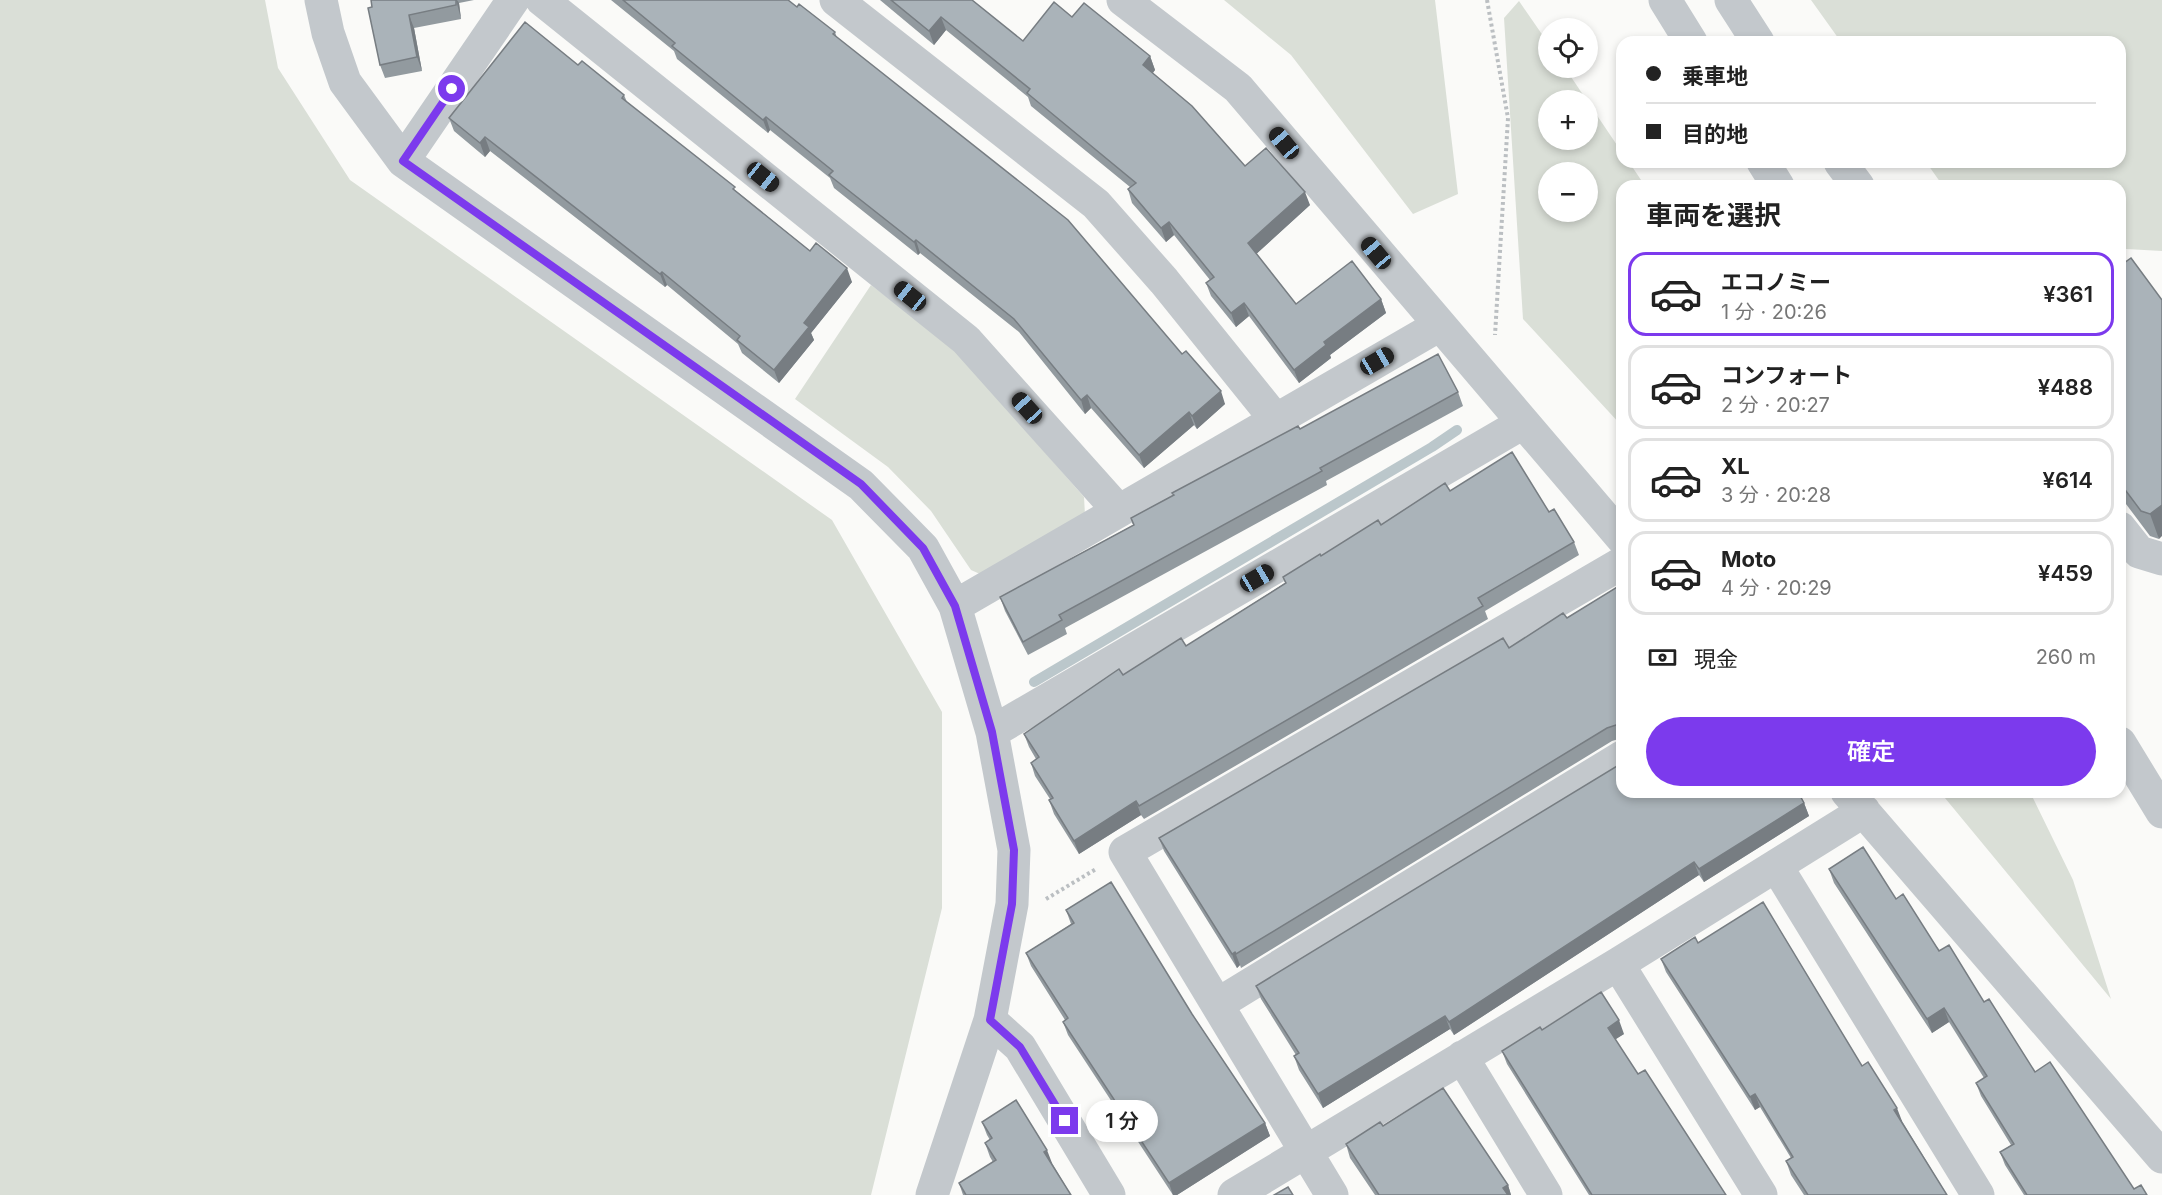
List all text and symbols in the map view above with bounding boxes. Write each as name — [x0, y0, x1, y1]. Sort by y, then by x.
map controls — [1538, 18, 1598, 222]
button: locate — [1538, 18, 1598, 78]
text: 乗車地 — [1682, 63, 1748, 89]
route start — [438, 75, 465, 102]
button: + — [1538, 90, 1598, 150]
text: 目的地 — [1682, 121, 1748, 147]
car — [1266, 123, 1302, 163]
car — [743, 159, 783, 195]
button: − — [1538, 162, 1598, 222]
text: 車両を選択 — [1646, 199, 1781, 232]
car — [1358, 233, 1394, 273]
icon: car — [1649, 267, 1703, 321]
text: エコノミー — [1721, 269, 1831, 295]
car — [890, 278, 930, 314]
text: ¥361 — [2043, 281, 2093, 307]
text: 1 分 · 20:26 — [1721, 300, 1827, 324]
car — [1357, 344, 1397, 378]
icon: car — [1649, 360, 1703, 414]
text: コンフォート — [1721, 362, 1852, 388]
text: ¥488 — [2038, 374, 2093, 400]
car — [1008, 389, 1046, 427]
text: 2 分 · 20:27 — [1721, 393, 1830, 417]
icon: car — [1649, 453, 1703, 507]
text: XL — [1721, 453, 1750, 479]
text: ¥614 — [2043, 467, 2093, 493]
text: 3 分 · 20:28 — [1721, 483, 1831, 507]
icon: car — [1649, 546, 1703, 600]
text: Moto — [1721, 546, 1776, 572]
text: ¥459 — [2038, 560, 2093, 586]
car — [1237, 561, 1277, 595]
text: 4 分 · 20:29 — [1721, 576, 1832, 600]
icon: cash — [1646, 641, 1679, 674]
text: 260 m — [2036, 645, 2096, 669]
text: 現金 — [1694, 646, 1738, 672]
button: 確定 — [1646, 717, 2096, 786]
callout: 1 分 — [1086, 1100, 1158, 1142]
route end — [1051, 1107, 1078, 1134]
text: 1 分 — [1105, 1109, 1139, 1133]

